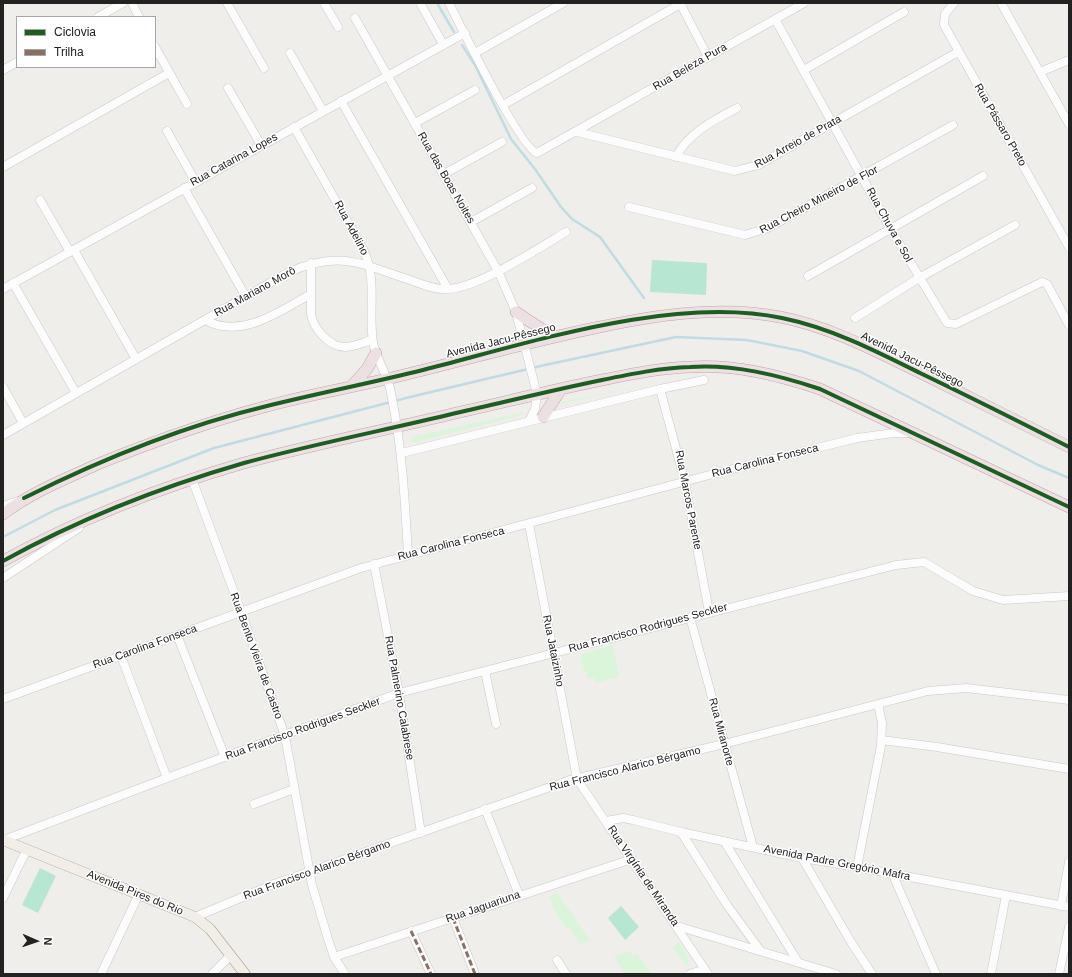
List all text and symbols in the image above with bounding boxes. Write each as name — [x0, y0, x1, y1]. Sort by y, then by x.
legend — [16, 16, 156, 68]
text: Ciclovia — [54, 25, 96, 39]
street label: Rua Beleza Pura — [651, 40, 729, 94]
text: Trilha — [54, 45, 84, 59]
street label: Rua Pássaro Preto — [971, 81, 1029, 169]
street label: Rua Arreio de Prata — [752, 113, 844, 171]
street label: Rua das Boas Noites — [414, 130, 478, 226]
street label: Rua Catarina Lopes — [188, 131, 280, 189]
street label: Rua Cheiro Mineiro de Flor — [758, 163, 880, 237]
street label: Rua Chuva e Sol — [863, 185, 915, 265]
street label: Rua Adelino — [331, 198, 371, 258]
street label: Rua Mariano Morô — [212, 264, 298, 320]
street label: Avenida Jacu-Pêssego — [445, 321, 557, 361]
street label: Avenida Jacu-Pêssego — [859, 329, 965, 391]
street label: Rua Carolina Fonseca — [710, 441, 820, 481]
street label: Rua Marcos Parente — [672, 449, 704, 551]
street label: Rua Carolina Fonseca — [396, 524, 506, 564]
street label: Rua Bento Vieira de Castro — [227, 591, 285, 721]
street label: Rua Francisco Rodrigues Seckler — [567, 600, 729, 656]
street label: Rua Jataizinho — [540, 614, 566, 688]
street label: Rua Carolina Fonseca — [91, 622, 199, 672]
street label: Rua Palmerino Calabrese — [382, 635, 416, 761]
street label: Rua Francisco Rodrigues Seckler — [224, 695, 382, 763]
street label: Rua Miranorte — [706, 697, 736, 767]
street label: Rua Francisco Alarico Bérgamo — [548, 744, 702, 794]
street label: Rua Virgínia de Miranda — [604, 823, 682, 929]
street label: Rua Francisco Alarico Bérgamo — [242, 837, 392, 903]
street label: Avenida Padre Gregório Mafra — [763, 842, 911, 884]
street label: Avenida Pires do Rio — [85, 868, 185, 918]
street label: Rua Jaguariuna — [444, 888, 522, 926]
north arrow — [16, 921, 56, 961]
text: N — [42, 937, 54, 946]

